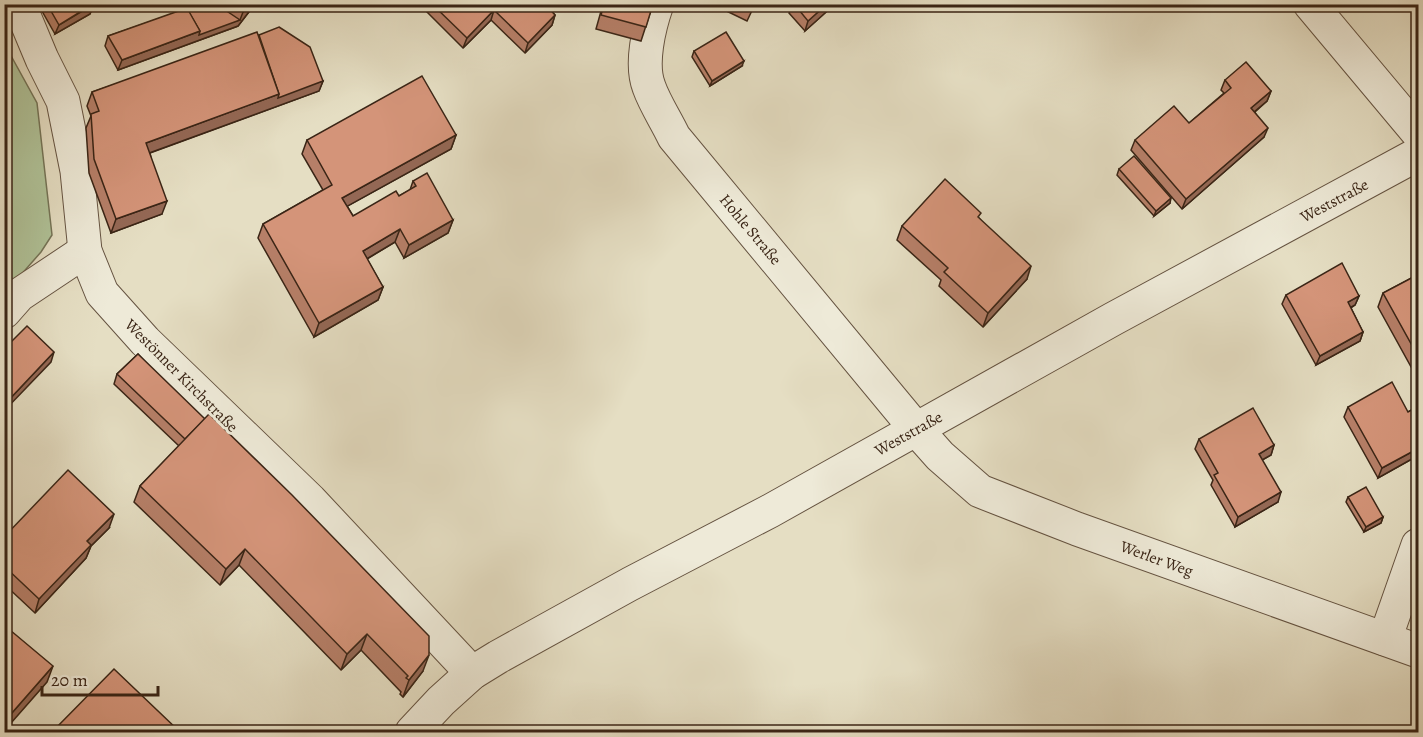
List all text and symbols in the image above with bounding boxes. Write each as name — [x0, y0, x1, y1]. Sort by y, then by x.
street label: Weststraße — [1296, 174, 1372, 229]
street label: Hohle Straße — [714, 190, 786, 270]
street label: Westönner Kirchstraße — [119, 313, 243, 437]
street label: Weststraße — [870, 406, 946, 462]
street label: Werler Weg — [1116, 535, 1196, 582]
scale bar — [42, 659, 158, 697]
text: 20 m — [51, 668, 88, 692]

